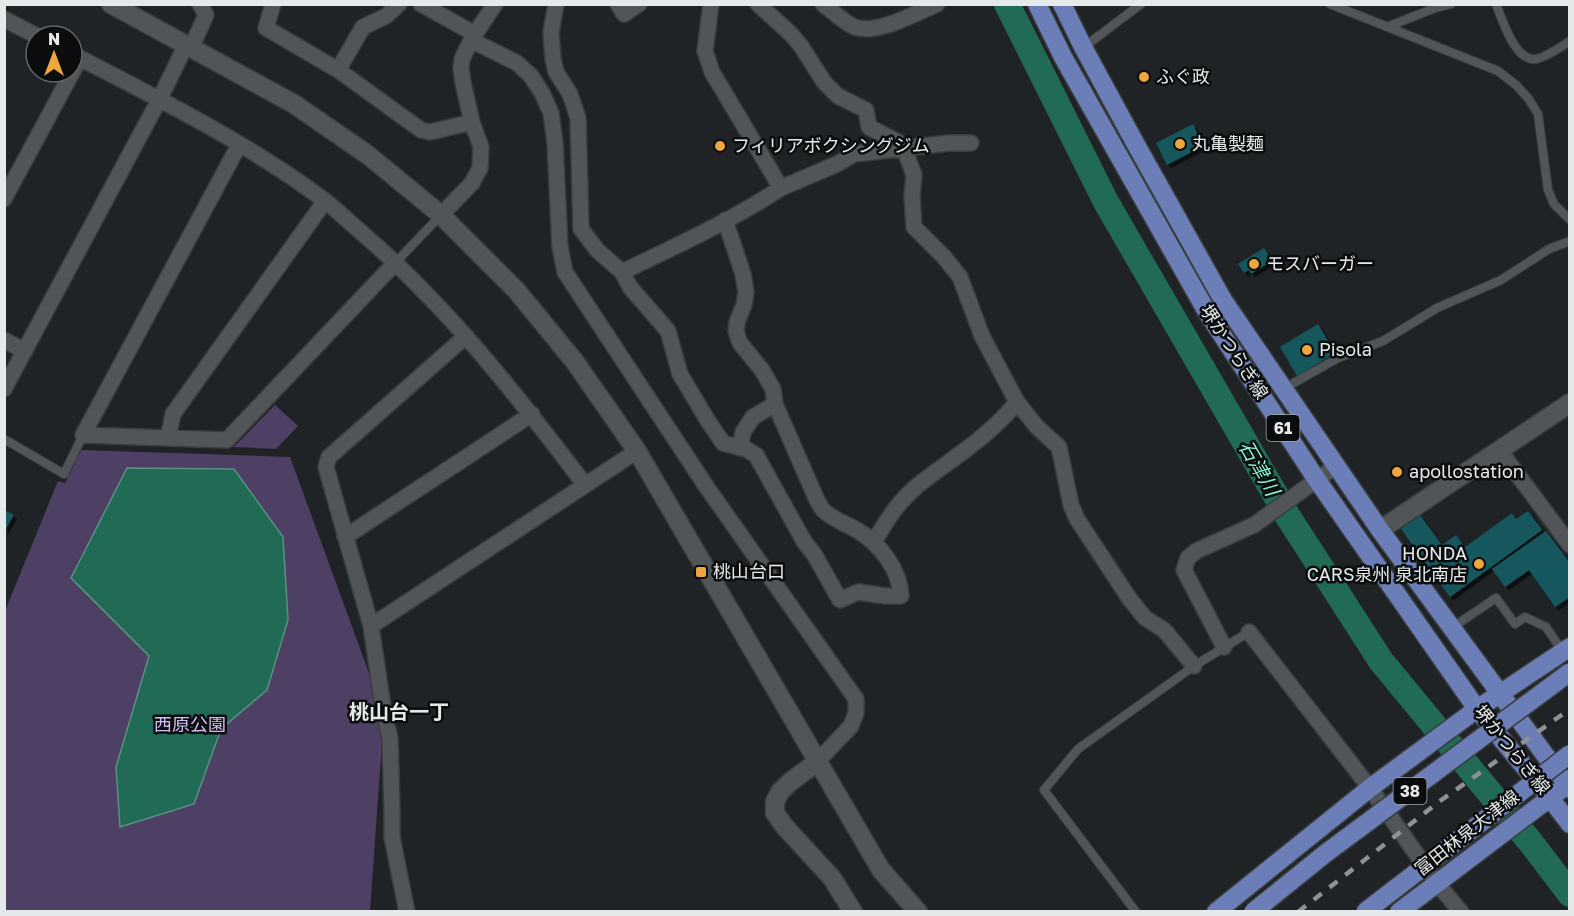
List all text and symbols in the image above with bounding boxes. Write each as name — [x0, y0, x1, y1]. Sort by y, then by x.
north arrow — [24, 24, 84, 84]
text: N — [48, 29, 60, 49]
place label: ふぐ政 — [1156, 65, 1210, 87]
marker: ふぐ政 — [1137, 70, 1151, 84]
place label: 丸亀製麺 — [1192, 132, 1264, 154]
place label: フィリアボクシングジム — [732, 134, 930, 156]
marker: 丸亀製麺 — [1173, 137, 1187, 151]
marker: フィリアボクシングジム — [713, 139, 727, 153]
place label: モスバーガー — [1266, 252, 1374, 274]
marker: モスバーガー — [1247, 257, 1261, 271]
street label: 堺かつらぎ線 — [1196, 300, 1273, 403]
place label: Pisola — [1319, 338, 1372, 360]
marker: Pisola — [1300, 343, 1314, 357]
road number: 61 — [1266, 415, 1300, 441]
water label: 石津川 — [1234, 436, 1286, 501]
place label: apollostation — [1409, 460, 1524, 482]
marker: apollostation — [1390, 465, 1404, 479]
place label: HONDA CARS泉州 泉北南店 — [1307, 542, 1467, 585]
marker: HONDA CARS泉州 泉北南店 — [1472, 557, 1486, 571]
place label: 桃山台口 — [713, 560, 785, 582]
marker: 桃山台口 — [694, 565, 708, 579]
district label: 桃山台一丁 — [349, 699, 449, 723]
street label: 堺かつらぎ線 — [1470, 700, 1555, 798]
park label: 西原公園 — [154, 713, 226, 735]
road number: 38 — [1394, 778, 1426, 804]
street label: 富田林泉大津線 — [1410, 785, 1523, 880]

